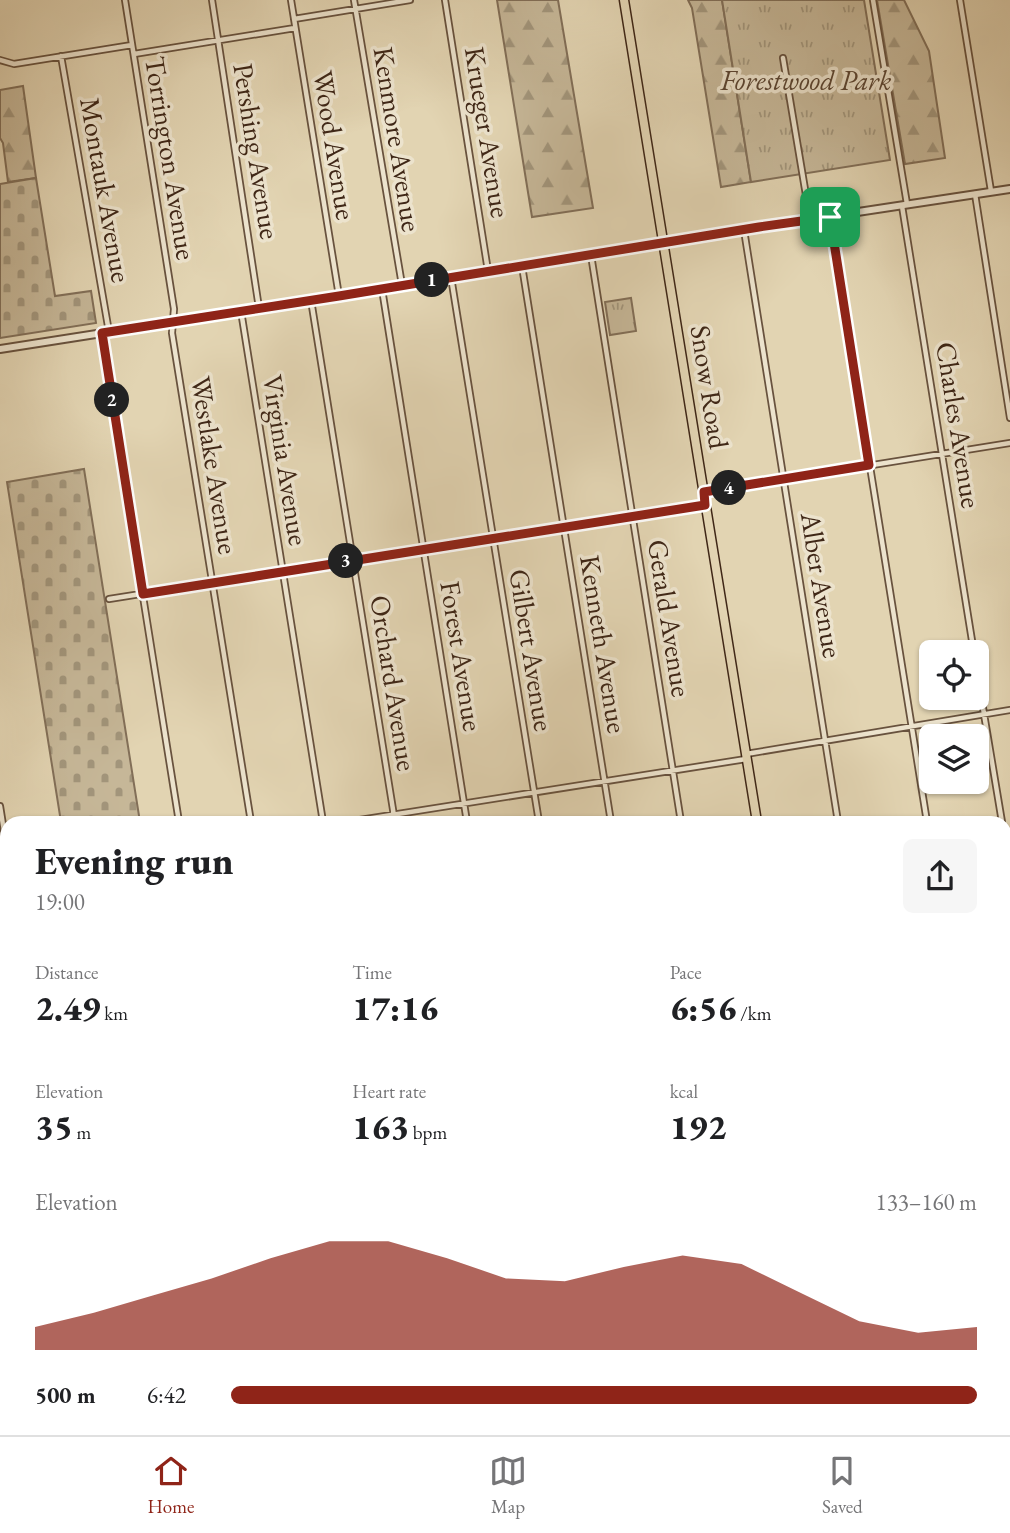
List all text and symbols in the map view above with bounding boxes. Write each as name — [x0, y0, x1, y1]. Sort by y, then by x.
street label: Kenmore Avenue — [366, 44, 430, 234]
street label: Krueger Avenue — [457, 44, 519, 220]
street label: Torrington Avenue — [137, 54, 205, 262]
street label: Pershing Avenue — [225, 60, 289, 242]
park label: Forestwood Park — [720, 62, 892, 98]
street label: Wood Avenue — [305, 68, 365, 222]
street label: Montauk Avenue — [72, 95, 140, 285]
pin — [800, 187, 860, 247]
icon: arrive — [811, 198, 849, 236]
pin: 1 — [414, 262, 450, 298]
text: 1 — [426, 267, 437, 292]
street label: Snow Road — [682, 323, 738, 452]
street label: Charles Avenue — [928, 339, 990, 511]
street label: Virginia Avenue — [255, 372, 317, 548]
street label: Westlake Avenue — [183, 374, 247, 557]
pin: 2 — [94, 382, 130, 418]
text: 2 — [106, 387, 117, 412]
pin: 4 — [712, 470, 746, 505]
text: 4 — [723, 475, 734, 500]
street label: Alber Avenue — [793, 509, 851, 660]
street label: Gerald Avenue — [640, 537, 700, 699]
pin: 3 — [328, 544, 364, 578]
text: 3 — [340, 548, 351, 573]
street label: Kenneth Avenue — [572, 552, 636, 736]
street label: Gilbert Avenue — [501, 566, 563, 734]
street label: Forest Avenue — [432, 578, 492, 734]
street label: Orchard Avenue — [362, 593, 426, 773]
map controls — [919, 640, 989, 794]
button: locate — [919, 640, 989, 710]
button: layers — [919, 724, 989, 794]
text: Evening run — [35, 836, 233, 885]
button: share — [903, 839, 977, 913]
text: 19:00 — [35, 887, 85, 917]
text: Distance — [35, 960, 98, 985]
text: Time — [352, 960, 392, 985]
text: Pace — [670, 960, 702, 985]
text: 2.49 — [35, 985, 101, 1030]
text: 17:16 — [352, 985, 438, 1030]
text: 6:56 — [670, 985, 736, 1030]
text: km — [101, 1001, 128, 1026]
text: /km — [736, 1001, 772, 1026]
text: Elevation — [35, 1079, 103, 1104]
text: Heart rate — [352, 1079, 426, 1104]
text: kcal — [670, 1079, 698, 1104]
text: 35 — [35, 1104, 73, 1149]
text: 163 — [352, 1104, 409, 1149]
text: 192 — [670, 1104, 726, 1149]
text: m — [73, 1120, 91, 1145]
text: bpm — [409, 1120, 447, 1145]
text: Elevation — [35, 1187, 118, 1217]
text: 133–160 m — [876, 1187, 977, 1217]
text: 500 m — [35, 1380, 96, 1410]
text: 6:42 — [147, 1380, 186, 1410]
tab: Home — [147, 1452, 194, 1519]
tab: Map — [489, 1452, 527, 1519]
tab: Saved — [822, 1452, 863, 1519]

